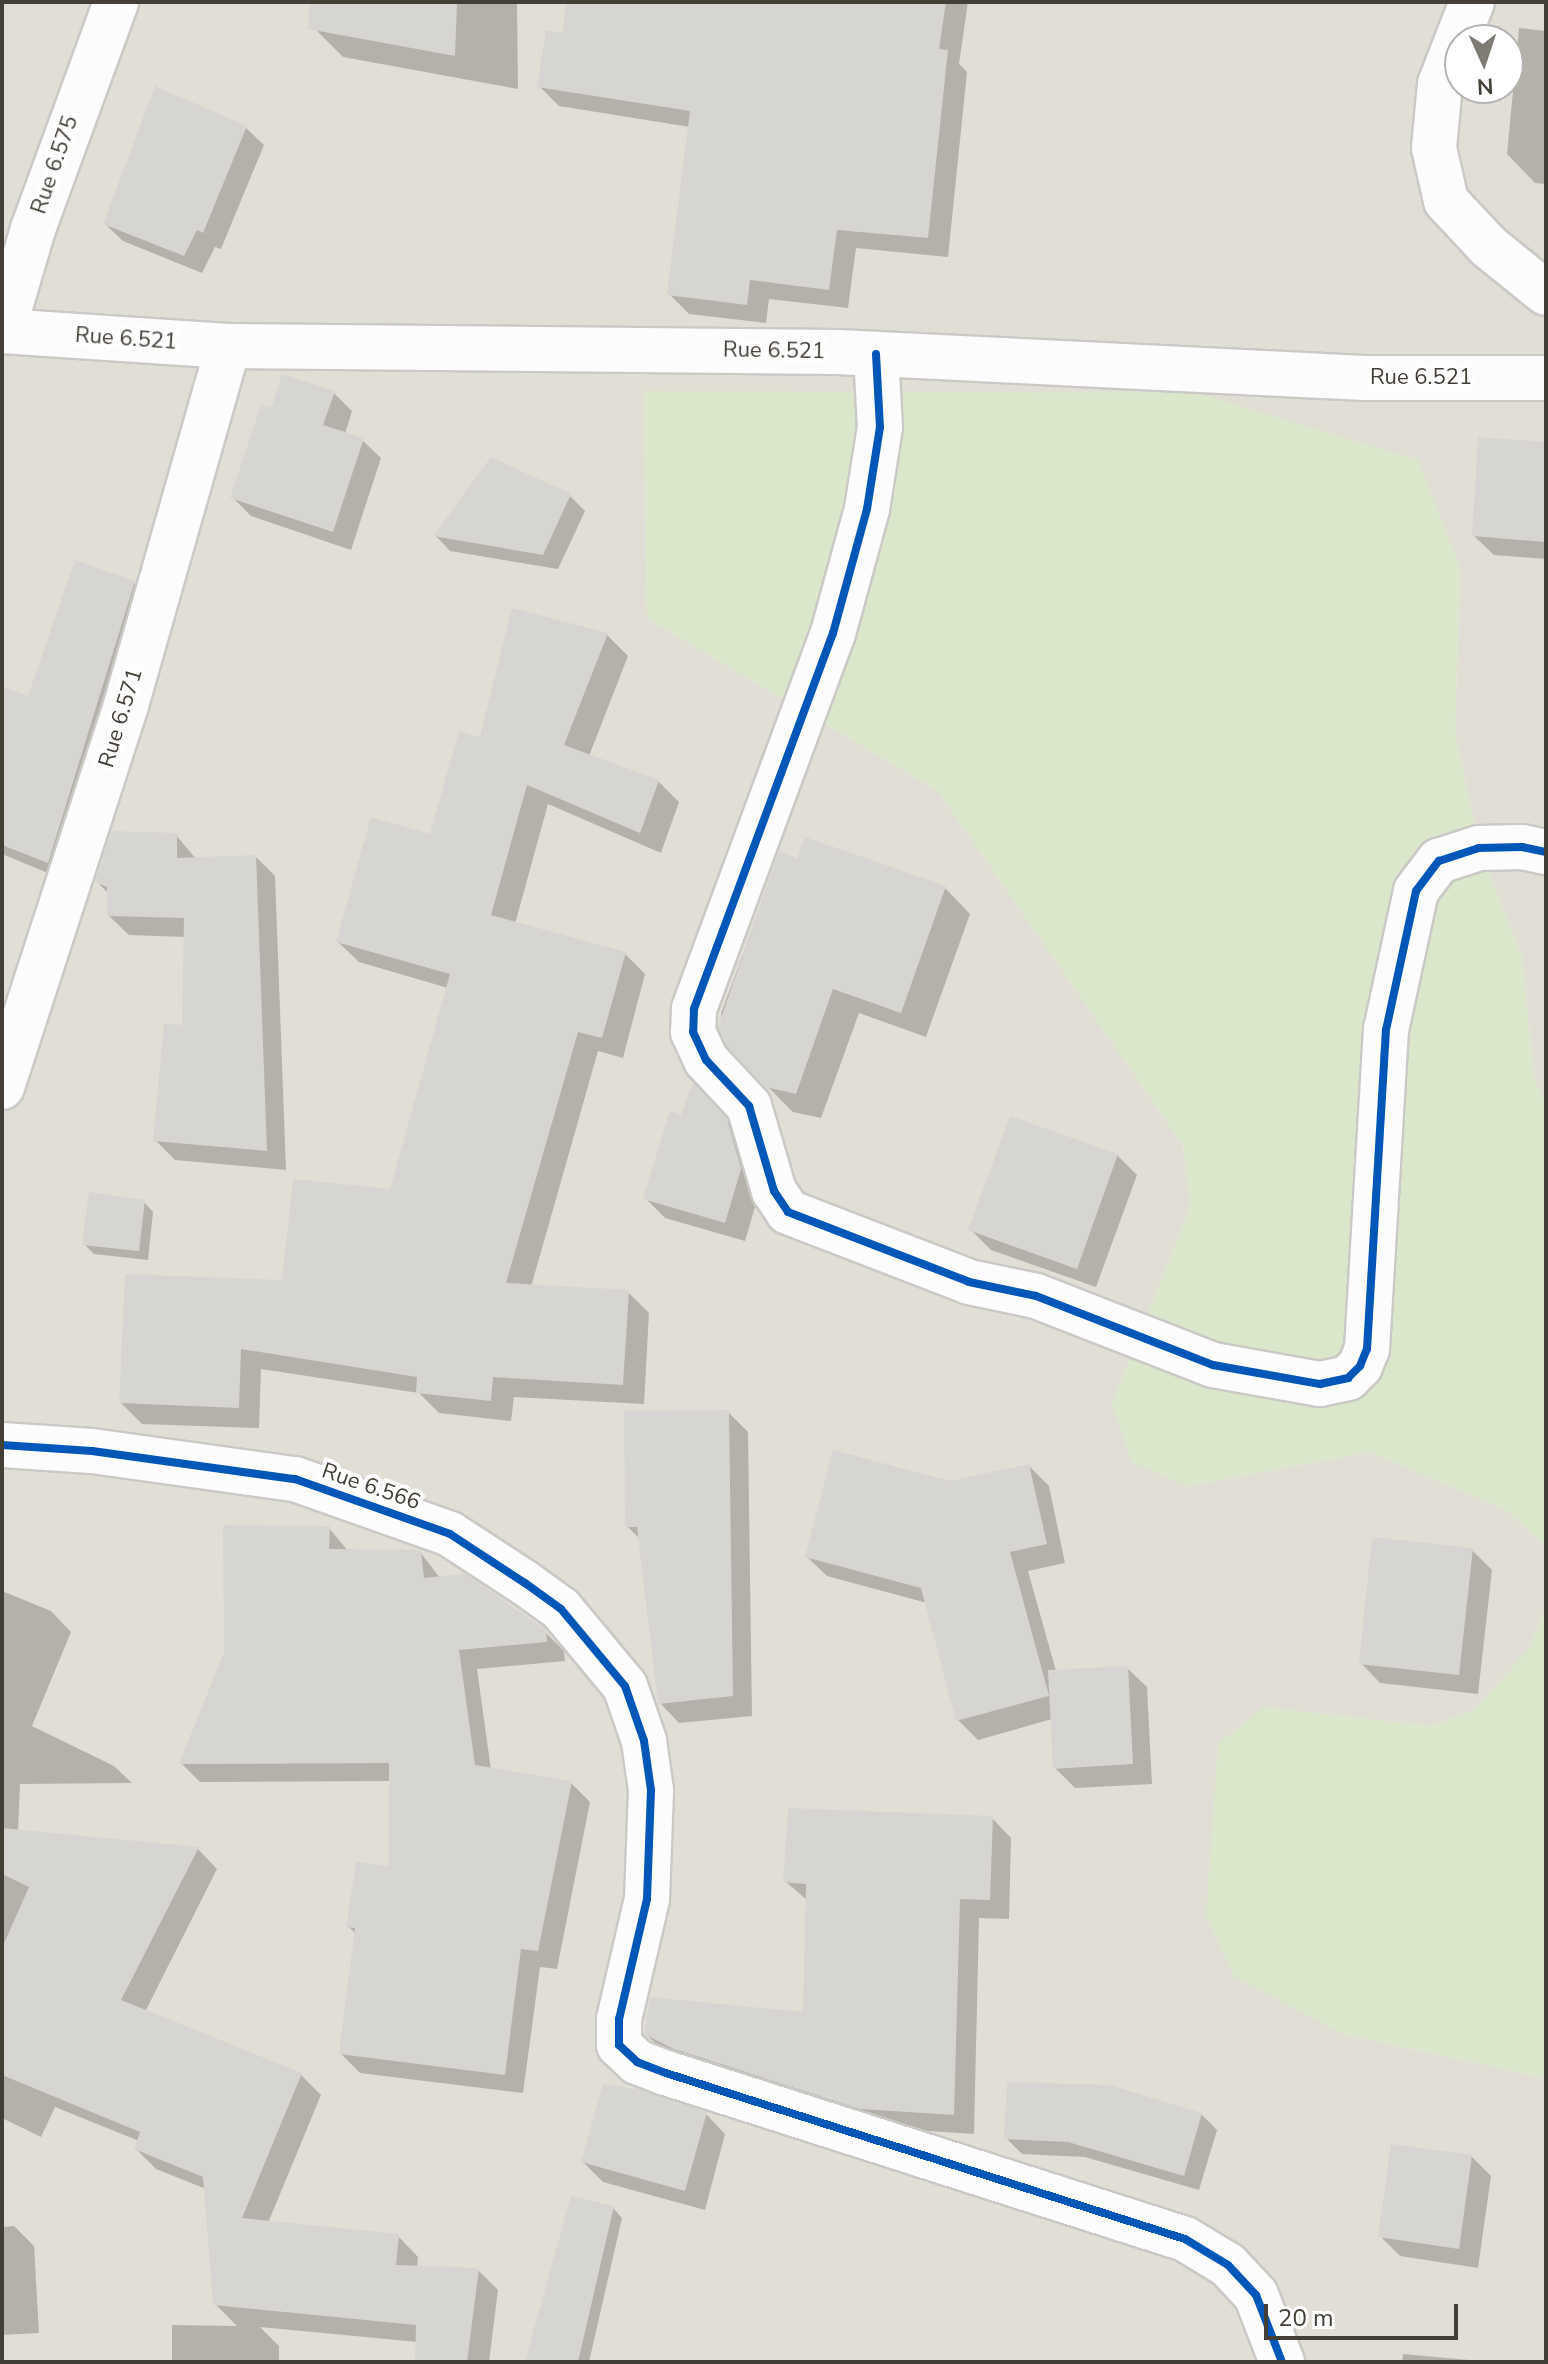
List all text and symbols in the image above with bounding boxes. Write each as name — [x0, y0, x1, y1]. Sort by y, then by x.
north arrow — [1444, 24, 1524, 104]
text: N — [1476, 71, 1494, 101]
street label: Rue 6.575 — [26, 112, 84, 218]
street label: Rue 6.521 — [74, 322, 178, 356]
street label: Rue 6.521 — [723, 337, 825, 365]
street label: Rue 6.521 — [1370, 365, 1472, 391]
street label: Rue 6.571 — [93, 665, 149, 771]
street label: Rue 6.566 — [318, 1458, 424, 1516]
scale bar — [1268, 2288, 1462, 2338]
text: 20 m — [1278, 2302, 1334, 2334]

